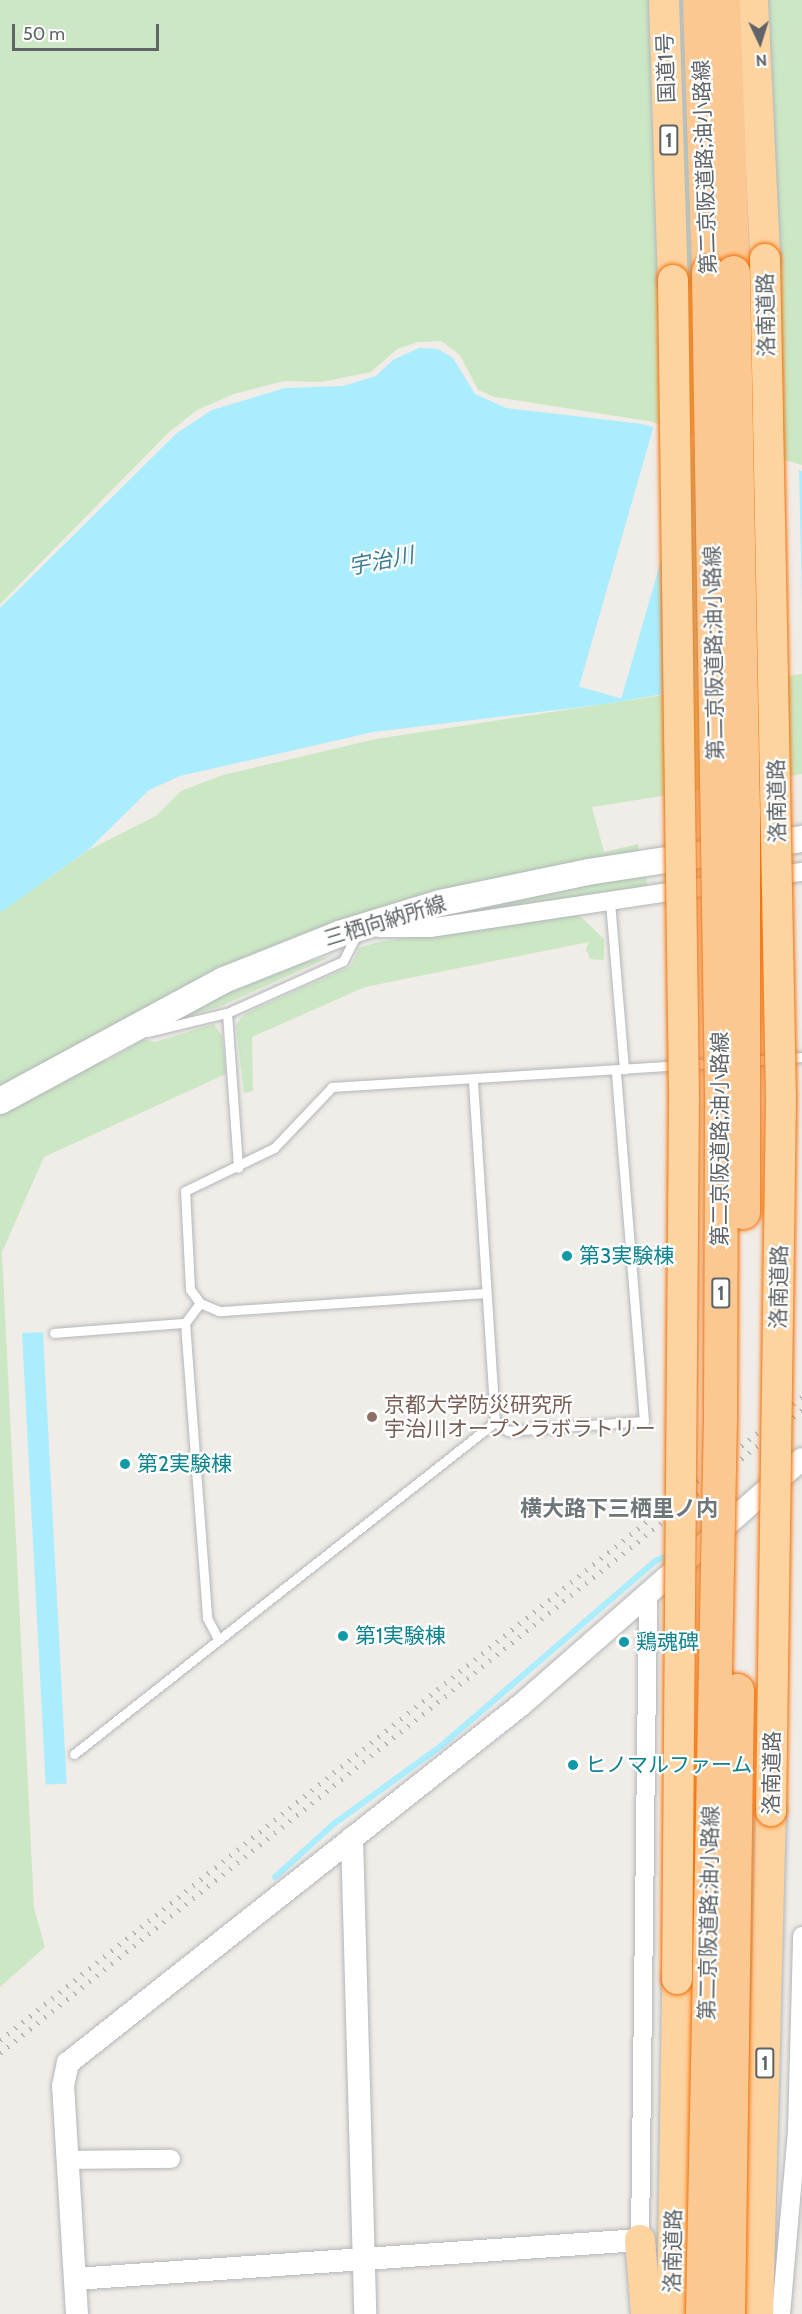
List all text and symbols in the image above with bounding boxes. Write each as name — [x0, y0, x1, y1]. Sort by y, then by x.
scale bar — [15, 12, 162, 50]
north arrow — [730, 12, 790, 72]
text: 50 m — [23, 23, 65, 45]
street label: 国道1号 — [652, 33, 680, 103]
text: N — [755, 51, 768, 70]
street label: 第二京阪道路;油小路線 — [689, 59, 721, 275]
road number: 1 — [658, 123, 680, 157]
street label: 洛南道路 — [753, 273, 779, 357]
water label: 宇治川 — [346, 542, 416, 580]
street label: 第二京阪道路;油小路線 — [700, 546, 728, 760]
street label: 洛南道路 — [764, 759, 790, 843]
street label: 三栖向納所線 — [321, 891, 449, 951]
street label: 第二京阪道路;油小路線 — [707, 1032, 733, 1246]
place label: 第3実験棟 — [579, 1243, 674, 1269]
street label: 洛南道路 — [766, 1245, 792, 1329]
marker: 第3実験棟 — [560, 1249, 574, 1263]
road number: 1 — [710, 1276, 732, 1310]
place label: 京都大学防災研究所 宇治川オープンラボラトリー — [384, 1392, 657, 1442]
marker: 京都大学防災研究所 宇治川オープンラボラトリー — [365, 1410, 379, 1424]
place label: 第2実験棟 — [137, 1451, 232, 1477]
marker: 第2実験棟 — [118, 1457, 132, 1471]
district label: 横大路下三栖里ノ内 — [520, 1496, 718, 1522]
place label: 第1実験棟 — [355, 1623, 446, 1649]
marker: 第1実験棟 — [336, 1629, 350, 1643]
place label: 鶏魂碑 — [636, 1629, 699, 1655]
marker: 鶏魂碑 — [617, 1635, 631, 1649]
street label: 洛南道路 — [759, 1731, 785, 1815]
place label: ヒノマルファーム — [585, 1752, 753, 1778]
marker: ヒノマルファーム — [566, 1758, 580, 1772]
street label: 第二京阪道路;油小路線 — [695, 1806, 723, 2020]
road number: 1 — [754, 2046, 776, 2080]
street label: 洛南道路 — [660, 2209, 686, 2293]

